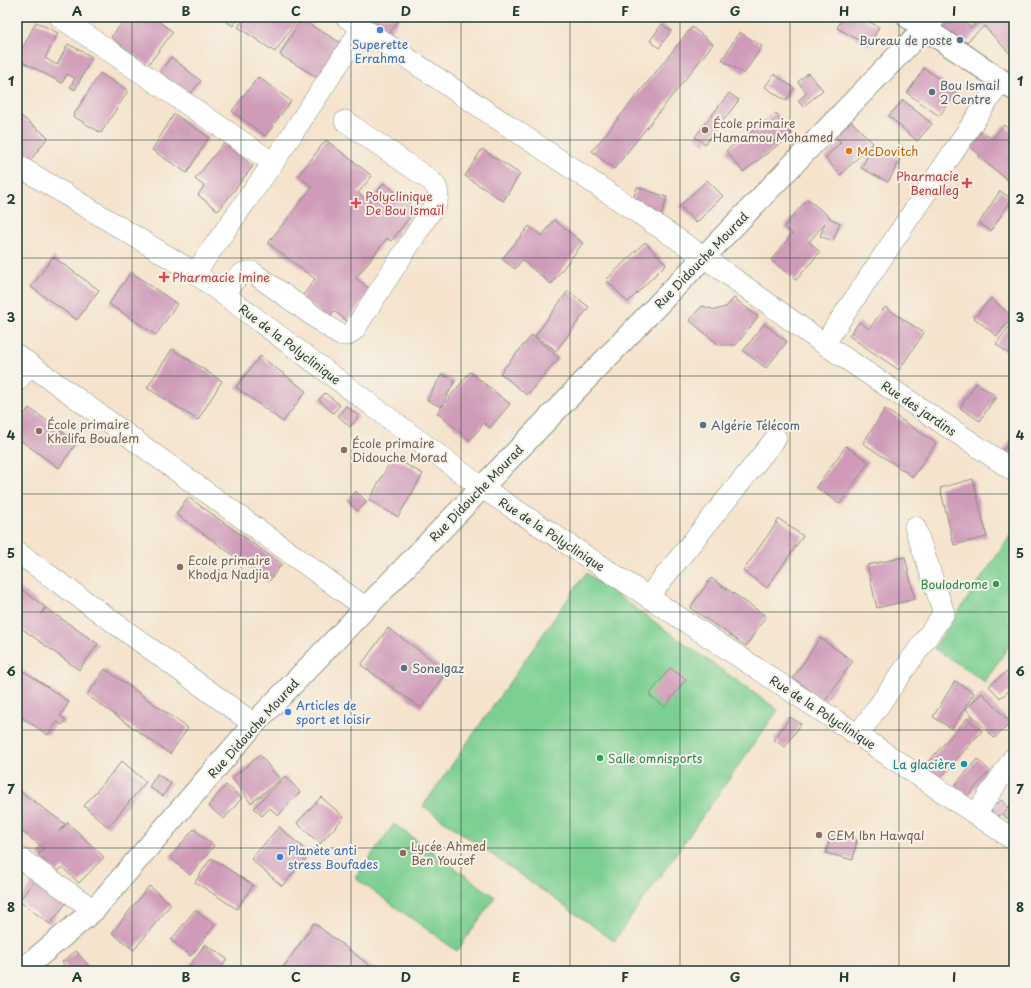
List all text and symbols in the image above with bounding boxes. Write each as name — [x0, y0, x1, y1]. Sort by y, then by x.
text: A — [72, 1, 82, 20]
text: B — [182, 1, 191, 20]
text: C — [291, 1, 301, 20]
text: D — [401, 1, 411, 20]
text: E — [512, 1, 520, 20]
text: F — [621, 1, 629, 20]
text: G — [730, 1, 740, 20]
text: H — [839, 1, 849, 20]
text: I — [952, 1, 956, 20]
marker: Superette Errahma — [375, 25, 385, 35]
place label: Bureau de poste — [859, 31, 952, 49]
place label: Superette Errahma — [352, 35, 408, 67]
marker: Bureau de poste — [955, 35, 965, 45]
text: 1 — [8, 71, 14, 90]
text: 1 — [1017, 71, 1023, 90]
place label: Bou Ismail 2 Centre — [940, 76, 1000, 108]
marker: Bou Ismail 2 Centre — [927, 87, 937, 97]
place label: École primaire Hamamou Mohamed — [713, 114, 833, 146]
marker: École primaire Hamamou Mohamed — [700, 125, 710, 135]
place label: McDovitch — [857, 142, 918, 160]
marker: McDovitch — [844, 146, 854, 156]
place label: Pharmacie Benalleg — [896, 167, 959, 199]
marker: Pharmacie Benalleg — [962, 178, 972, 188]
place label: Polyclinique De Bou Ismaïl — [365, 187, 444, 219]
text: 2 — [6, 189, 16, 208]
text: 2 — [1015, 189, 1025, 208]
marker: Polyclinique De Bou Ismaïl — [350, 197, 362, 209]
street label: Rue Didouche Mourad — [650, 207, 752, 312]
place label: Pharmacie Imine — [172, 268, 270, 286]
marker: Pharmacie Imine — [159, 272, 169, 282]
street label: Rue de la Polyclinique — [235, 300, 345, 389]
text: 3 — [7, 307, 16, 326]
text: 3 — [1016, 307, 1025, 326]
street label: Rue des jardins — [878, 376, 961, 440]
place label: École primaire Khelifa Boualem — [47, 415, 139, 447]
place label: Algérie Télécom — [711, 416, 800, 434]
marker: Algérie Télécom — [698, 420, 708, 430]
text: 4 — [7, 425, 16, 444]
text: 4 — [1016, 425, 1025, 444]
marker: École primaire Khelifa Boualem — [34, 426, 44, 436]
place label: École primaire Didouche Morad — [352, 434, 448, 466]
street label: Rue Didouche Mourad — [425, 440, 527, 545]
marker: École primaire Didouche Morad — [339, 445, 349, 455]
street label: Rue de la Polyclinique — [495, 493, 609, 575]
text: 5 — [7, 543, 15, 562]
text: 5 — [1016, 543, 1024, 562]
place label: Ecole primaire Khodja Nadjia — [188, 551, 270, 583]
marker: Ecole primaire Khodja Nadjia — [175, 562, 185, 572]
place label: Boulodrome — [920, 575, 988, 593]
marker: Boulodrome — [991, 579, 1001, 589]
place label: Sonelgaz — [412, 659, 464, 677]
text: 6 — [6, 661, 16, 680]
text: 6 — [1015, 661, 1025, 680]
marker: Sonelgaz — [399, 663, 409, 673]
street label: Rue de la Polyclinique — [766, 671, 880, 753]
street label: Rue Didouche Mourad — [203, 674, 303, 782]
place label: Articles de sport et loisir — [296, 696, 371, 728]
marker: Articles de sport et loisir — [283, 707, 293, 717]
place label: Salle omnisports — [608, 749, 703, 767]
marker: Salle omnisports — [595, 753, 605, 763]
place label: La glacière — [893, 755, 956, 773]
marker: La glacière — [959, 759, 969, 769]
text: 7 — [7, 779, 15, 798]
text: 7 — [1016, 779, 1024, 798]
place label: CEM Ibn Hawqal — [827, 826, 924, 844]
marker: CEM Ibn Hawqal — [814, 830, 824, 840]
place label: Lycée Ahmed Ben Youcef — [411, 837, 486, 869]
place label: Planète anti stress Boufades — [288, 841, 379, 873]
marker: Lycée Ahmed Ben Youcef — [398, 848, 408, 858]
marker: Planète anti stress Boufades — [275, 852, 285, 862]
text: 8 — [7, 897, 15, 916]
text: 8 — [1016, 897, 1024, 916]
text: A — [72, 967, 82, 986]
text: B — [182, 967, 191, 986]
text: C — [291, 967, 301, 986]
text: D — [401, 967, 411, 986]
text: E — [512, 967, 520, 986]
text: F — [621, 967, 629, 986]
text: G — [730, 967, 740, 986]
text: H — [839, 967, 849, 986]
text: I — [952, 967, 956, 986]

